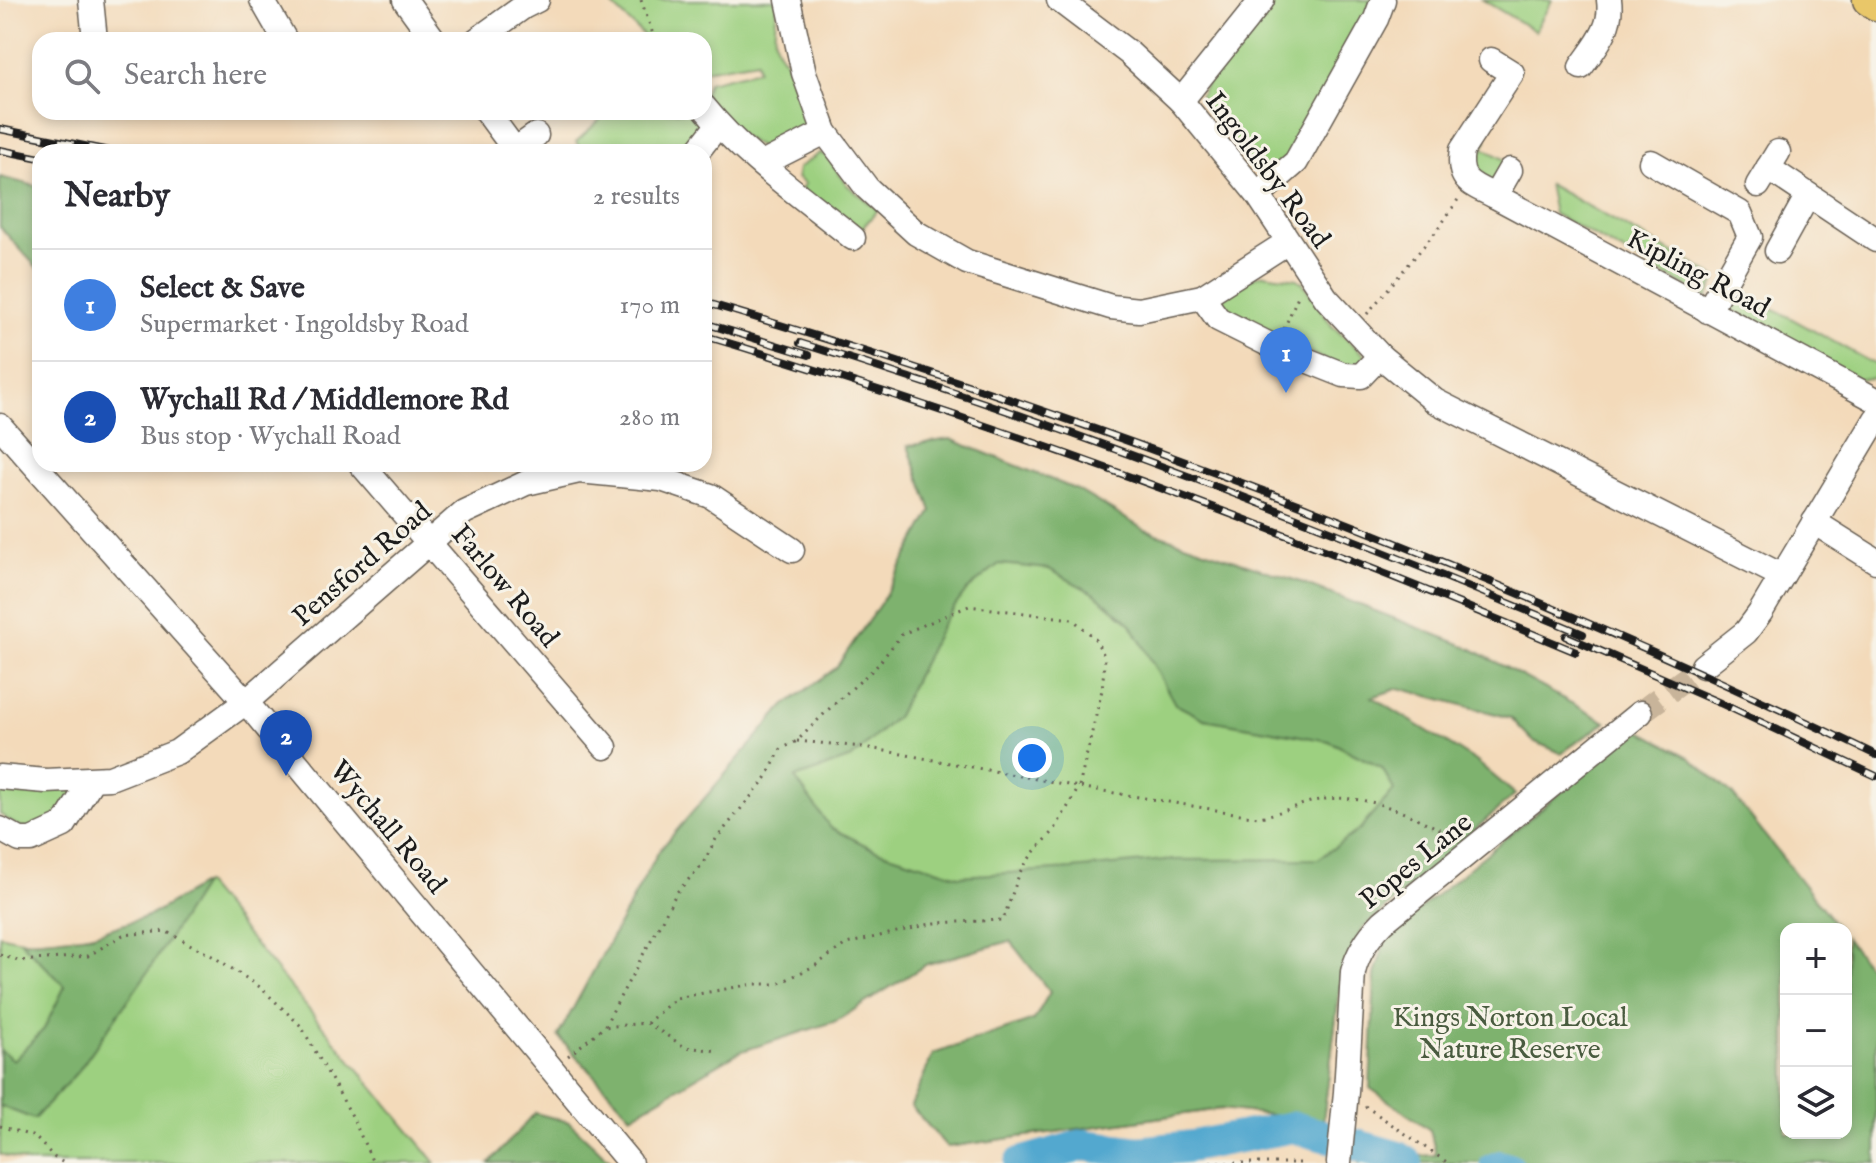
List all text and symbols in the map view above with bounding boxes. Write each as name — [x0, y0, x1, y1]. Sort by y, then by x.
search box — [32, 32, 712, 120]
icon: search — [60, 54, 104, 98]
text: Search here — [124, 57, 267, 95]
street label: Ingoldsby Road — [1197, 85, 1337, 256]
text: Nearby — [64, 175, 170, 218]
text: 2 results — [593, 180, 680, 213]
street label: Kipling Road — [1620, 222, 1776, 327]
text: Select & Save — [140, 270, 305, 308]
text: 1 — [85, 289, 95, 322]
text: 170 m — [620, 289, 680, 322]
text: Supermarket · Ingoldsby Road — [140, 308, 469, 341]
pin: 1 — [1260, 327, 1312, 393]
text: Wychall Rd / Middlemore Rd — [140, 382, 508, 420]
text: 2 — [84, 401, 96, 434]
text: 280 m — [619, 401, 680, 434]
text: Bus stop · Wychall Road — [140, 420, 401, 453]
street label: Pensford Road — [286, 495, 439, 635]
street label: Farlow Road — [443, 518, 566, 655]
pin: 2 — [260, 710, 312, 776]
your location — [1012, 738, 1052, 778]
street label: Wychall Road — [321, 754, 453, 902]
street label: Popes Lane — [1353, 806, 1480, 918]
map controls — [1780, 923, 1852, 1139]
button: + — [1780, 923, 1852, 995]
button: − — [1780, 995, 1852, 1067]
park label: Kings Norton Local Nature Reserve — [1392, 1001, 1628, 1068]
button: layers — [1780, 1067, 1852, 1139]

